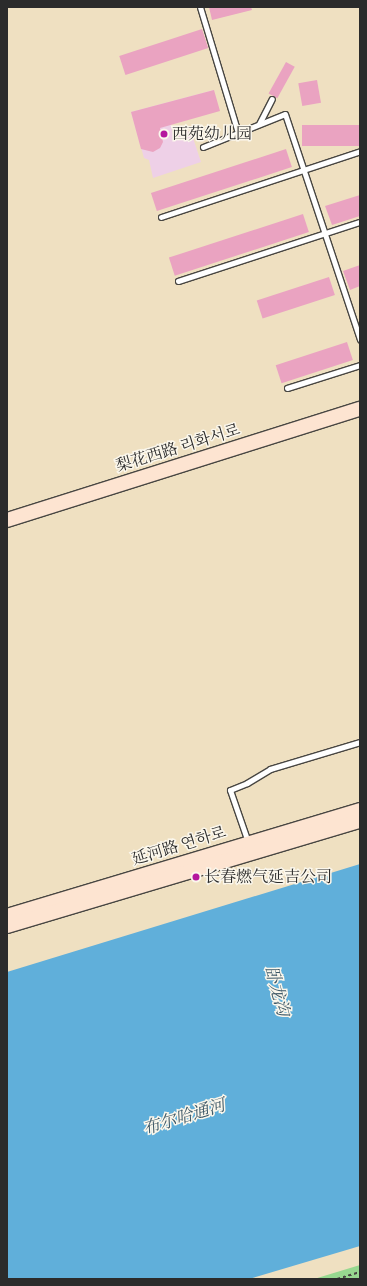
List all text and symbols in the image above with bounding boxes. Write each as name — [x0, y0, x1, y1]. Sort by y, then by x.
place label: 西苑幼儿园 — [172, 124, 252, 144]
marker: 西苑幼儿园 — [159, 129, 169, 139]
street label: 梨花西路 리화서로 — [114, 420, 242, 476]
street label: 延河路 연하로 — [130, 823, 228, 869]
place label: 长春燃气延吉公司 — [204, 867, 332, 887]
marker: 长春燃气延吉公司 — [191, 872, 201, 882]
water label: 卧龙沟 — [261, 964, 293, 1018]
water label: 布尔哈通河 — [140, 1095, 228, 1139]

